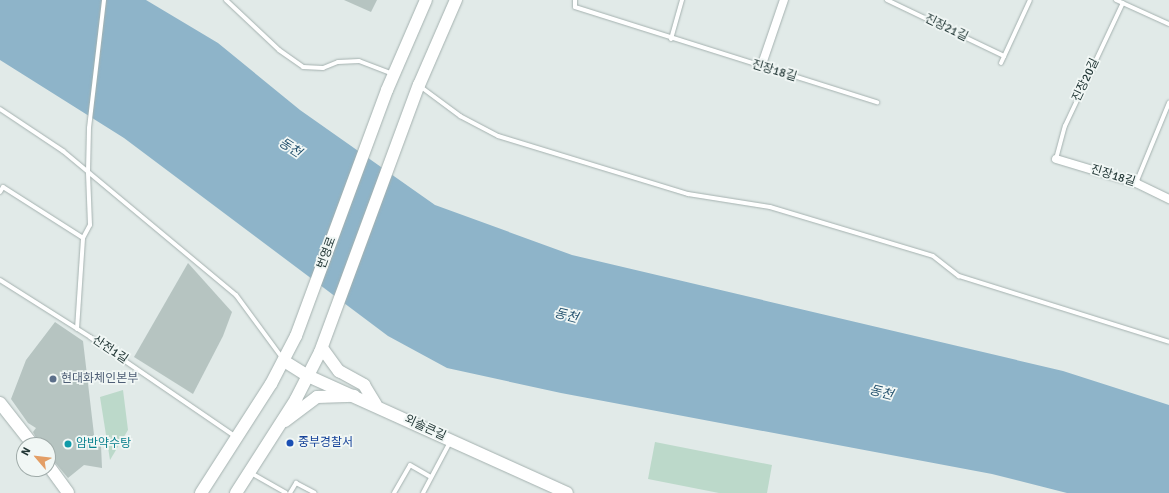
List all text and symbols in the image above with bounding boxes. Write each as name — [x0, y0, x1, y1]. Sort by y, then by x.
street label: 진장21길 — [922, 11, 970, 45]
street label: 진장20길 — [1070, 56, 1102, 104]
street label: 진장18길 — [750, 57, 798, 85]
water label: 동천 — [276, 135, 304, 161]
street label: 진장18길 — [1089, 162, 1137, 190]
street label: 번영로 — [315, 235, 339, 271]
water label: 동천 — [553, 306, 579, 326]
street label: 산전1길 — [90, 333, 130, 367]
place label: 현대화체인본부 — [61, 372, 138, 386]
marker: 현대화체인본부 — [48, 374, 58, 384]
water label: 동천 — [868, 383, 894, 403]
street label: 외솔큰길 — [402, 412, 448, 444]
place label: 중부경찰서 — [298, 436, 353, 450]
north arrow — [16, 437, 56, 477]
place label: 암반약수탕 — [76, 437, 131, 451]
marker: 중부경찰서 — [285, 438, 295, 448]
marker: 암반약수탕 — [63, 439, 73, 449]
text: N — [18, 445, 33, 458]

